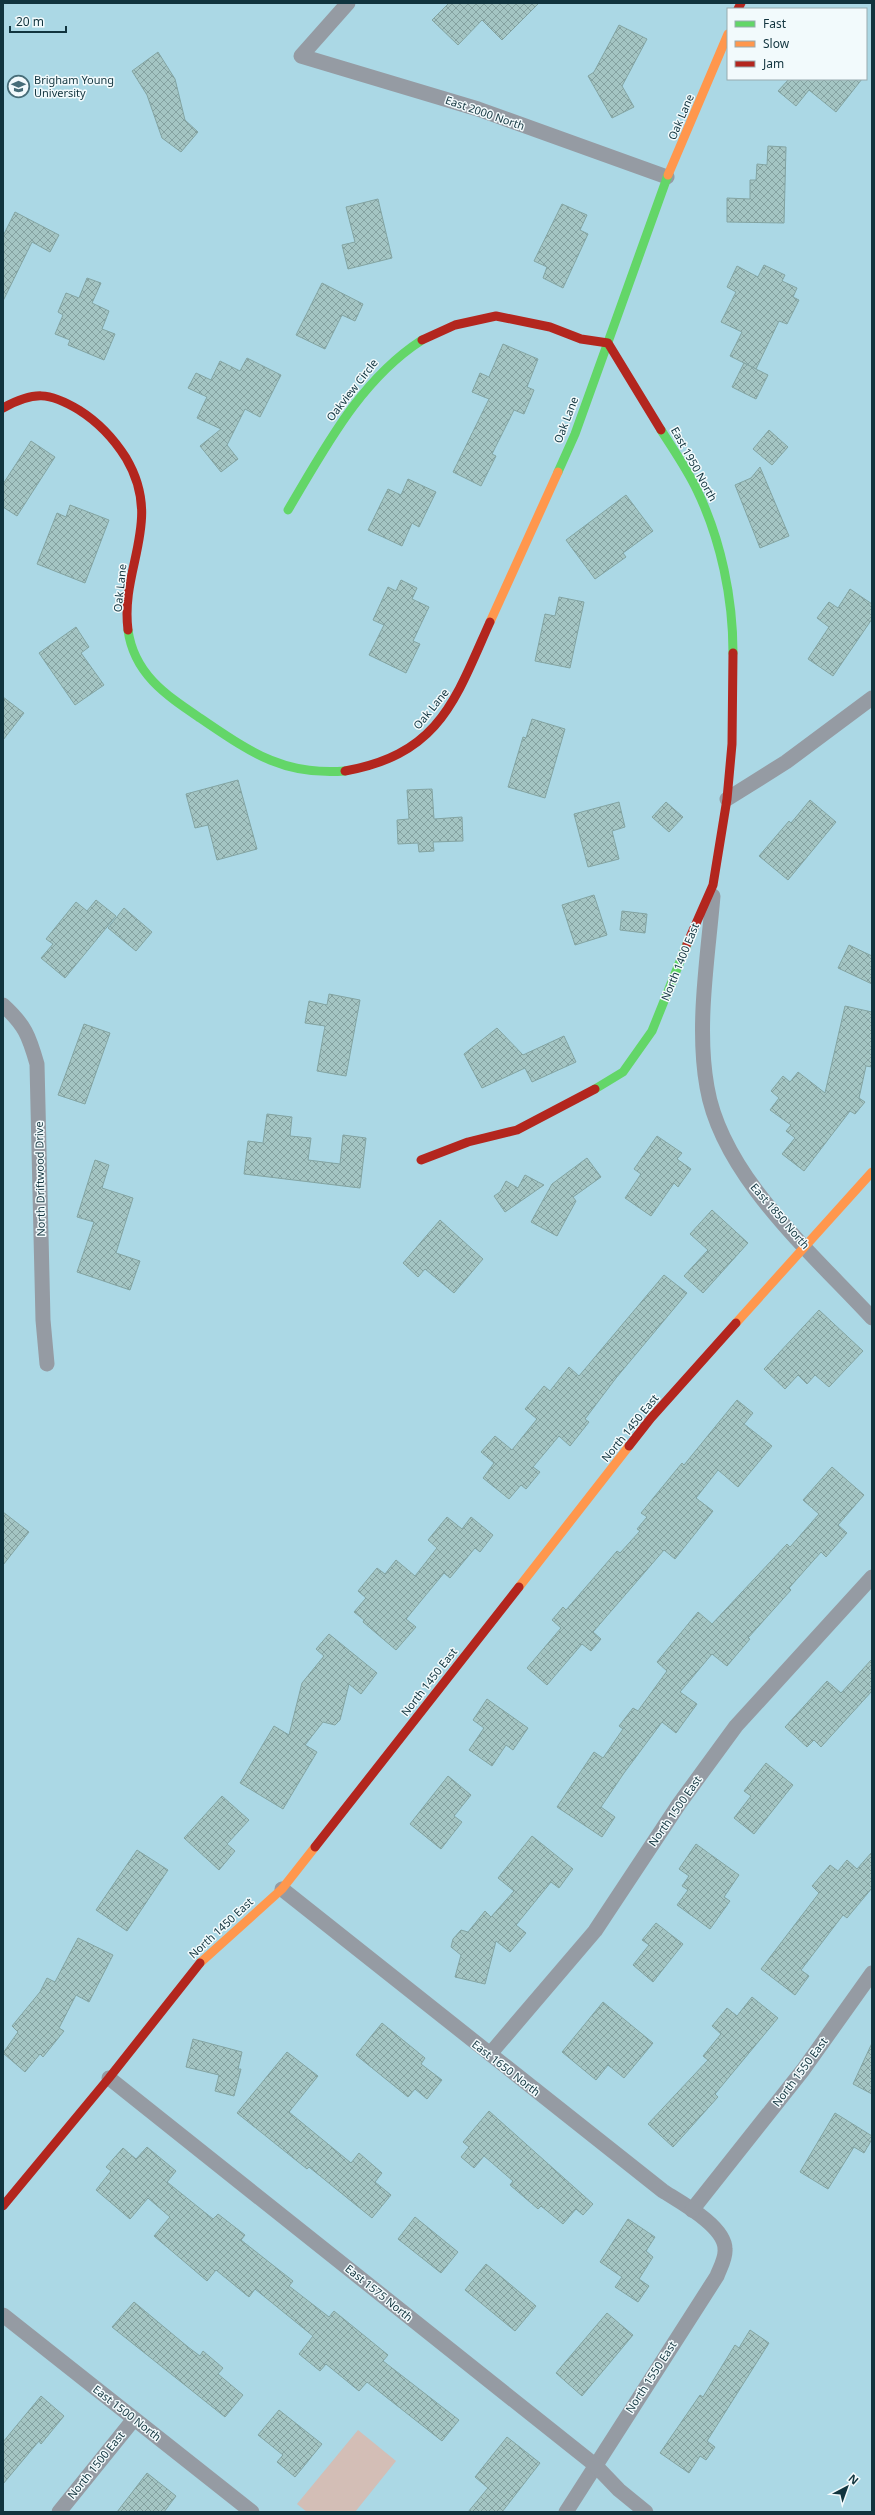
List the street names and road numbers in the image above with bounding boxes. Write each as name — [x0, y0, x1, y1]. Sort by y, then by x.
street label: East 2000 North — [444, 92, 527, 133]
street label: Oak Lane — [664, 92, 697, 142]
street label: Oakview Circle — [323, 356, 381, 424]
street label: Oak Lane — [550, 395, 581, 445]
street label: East 1950 North — [668, 424, 721, 504]
street label: Oak Lane — [110, 563, 129, 613]
street label: Oak Lane — [410, 685, 452, 732]
street label: North 1400 East — [657, 921, 702, 1003]
street label: North Driftwood Drive — [31, 1121, 48, 1237]
street label: East 1850 North — [748, 1180, 813, 1252]
street label: North 1450 East — [598, 1391, 661, 1465]
street label: North 1450 East — [397, 1644, 460, 1719]
street label: North 1500 East — [645, 1773, 704, 1849]
street label: North 1450 East — [185, 1894, 256, 1961]
street label: North 1550 East — [769, 2034, 831, 2109]
street label: East 1650 North — [469, 2036, 544, 2099]
street label: East 1575 North — [342, 2261, 416, 2324]
street label: North 1550 East — [622, 2338, 679, 2416]
street label: East 1500 North — [90, 2381, 165, 2444]
street label: North 1500 East — [64, 2428, 127, 2502]

